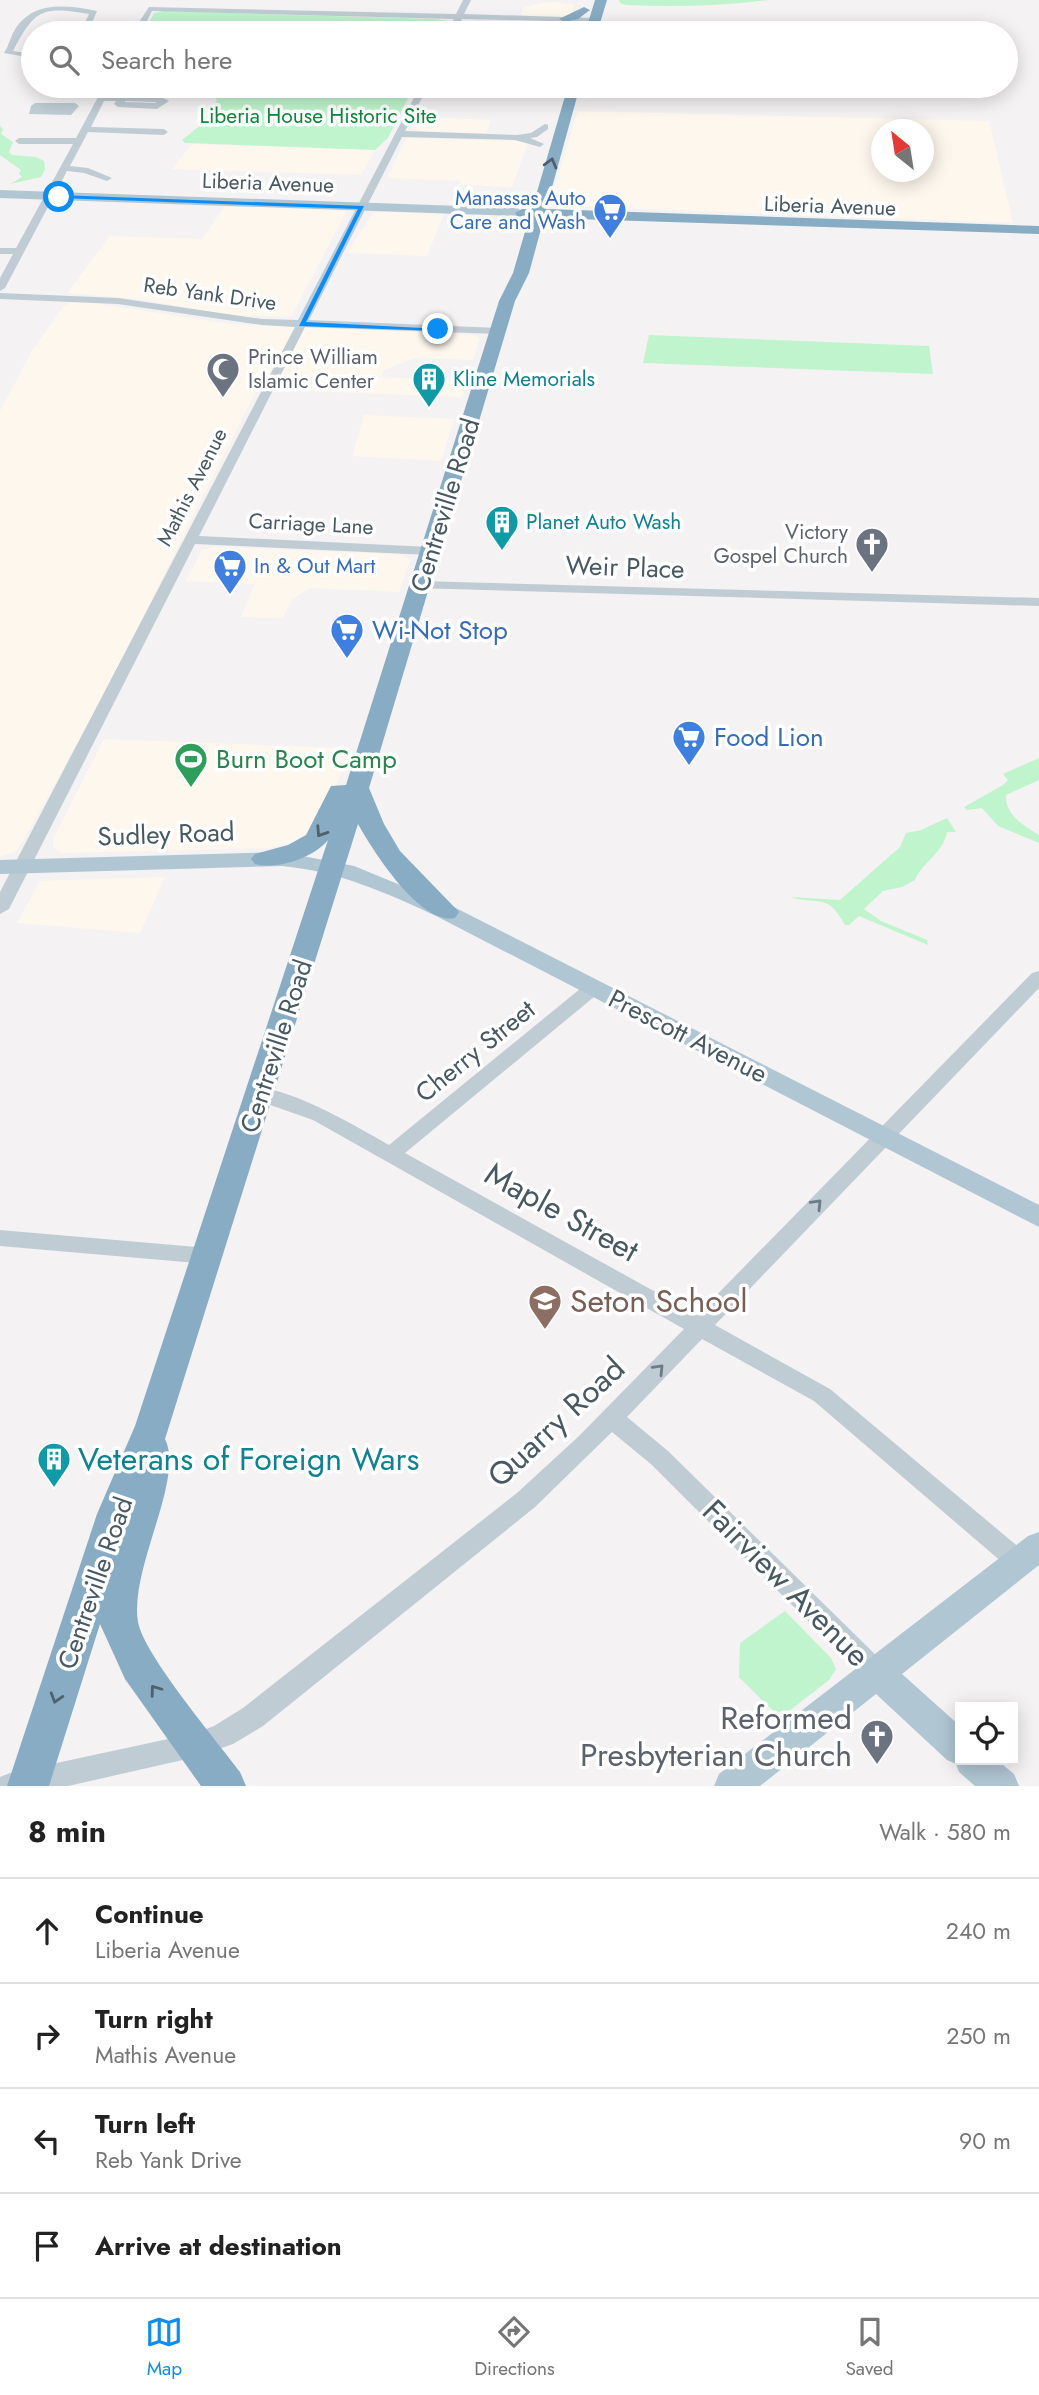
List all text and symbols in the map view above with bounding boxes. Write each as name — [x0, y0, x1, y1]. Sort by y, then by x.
search box — [21, 21, 1018, 98]
icon: search — [45, 41, 83, 79]
text: Search here — [101, 41, 233, 79]
park label: Liberia House Historic Site — [199, 101, 437, 131]
north arrow — [871, 119, 934, 182]
one-way arrow — [543, 157, 558, 169]
street label: Liberia Avenue — [201, 166, 335, 200]
route start — [43, 181, 74, 212]
place label: Manassas Auto Care and Wash — [450, 183, 586, 237]
street label: Liberia Avenue — [763, 189, 897, 223]
supermarket icon: Manassas Auto Care and Wash — [591, 191, 629, 240]
street label: Reb Yank Drive — [142, 270, 279, 318]
route end — [422, 313, 453, 344]
place label: Prince William Islamic Center — [248, 342, 378, 396]
mosque icon: Prince William Islamic Center — [204, 350, 242, 399]
building icon: Kline Memorials — [410, 360, 448, 409]
place label: Kline Memorials — [453, 364, 595, 394]
street label: Centreville Road — [401, 413, 489, 597]
street label: Mathis Avenue — [149, 423, 235, 551]
building icon: Planet Auto Wash — [483, 503, 521, 552]
street label: Carriage Lane — [248, 506, 374, 542]
place label: Planet Auto Wash — [526, 507, 681, 537]
place label: Victory Gospel Church — [713, 517, 849, 571]
church icon: Victory Gospel Church — [853, 525, 891, 574]
street label: Weir Place — [565, 546, 685, 588]
supermarket icon: In & Out Mart — [211, 547, 249, 596]
place label: In & Out Mart — [254, 551, 375, 581]
supermarket icon: Wi-Not Stop — [328, 611, 366, 660]
place label: Wi-Not Stop — [372, 611, 508, 649]
supermarket icon: Food Lion — [670, 718, 708, 767]
place label: Food Lion — [714, 718, 824, 756]
sports icon: Burn Boot Camp — [172, 740, 210, 789]
place label: Burn Boot Camp — [216, 740, 397, 778]
street label: Sudley Road — [97, 813, 235, 855]
one-way arrow — [317, 824, 330, 837]
street label: Centreville Road — [230, 955, 322, 1137]
street label: Prescott Avenue — [602, 980, 774, 1092]
street label: Cherry Street — [407, 990, 544, 1111]
street label: Maple Street — [477, 1151, 647, 1273]
one-way arrow — [808, 1200, 821, 1213]
place label: Seton School — [570, 1278, 748, 1324]
school or university icon: Seton School — [526, 1282, 564, 1331]
street label: Quarry Road — [477, 1346, 635, 1498]
one-way arrow — [651, 1364, 664, 1377]
place label: Veterans of Foreign Wars — [78, 1436, 419, 1482]
building icon: Veterans of Foreign Wars — [35, 1440, 73, 1489]
street label: Fairview Avenue — [692, 1489, 880, 1677]
street label: Centreville Road — [48, 1492, 142, 1674]
one-way arrow — [151, 1685, 163, 1698]
one-way arrow — [50, 1692, 65, 1704]
place label: Reformed Presbyterian Church — [580, 1695, 852, 1778]
map controls — [955, 1702, 1018, 1765]
button: locate — [955, 1702, 1018, 1765]
church icon: Reformed Presbyterian Church — [858, 1717, 896, 1766]
text: 8 min — [28, 1810, 106, 1853]
text: Walk · 580 m — [879, 1815, 1011, 1849]
text: Continue — [95, 1895, 204, 1933]
icon: ahead — [28, 1912, 66, 1950]
text: 240 m — [946, 1914, 1011, 1948]
text: Liberia Avenue — [95, 1933, 240, 1967]
text: Turn right — [95, 2000, 213, 2038]
icon: right — [28, 2017, 66, 2055]
text: 250 m — [946, 2019, 1011, 2053]
text: Mathis Avenue — [95, 2038, 236, 2072]
text: Turn left — [95, 2105, 195, 2143]
icon: left — [28, 2122, 66, 2160]
text: 90 m — [959, 2124, 1011, 2158]
text: Reb Yank Drive — [95, 2143, 242, 2177]
icon: arrive — [28, 2227, 66, 2265]
text: Arrive at destination — [95, 2227, 342, 2265]
tab: Map — [145, 2313, 183, 2382]
tab: Directions — [474, 2313, 555, 2382]
tab: Saved — [845, 2313, 894, 2382]

